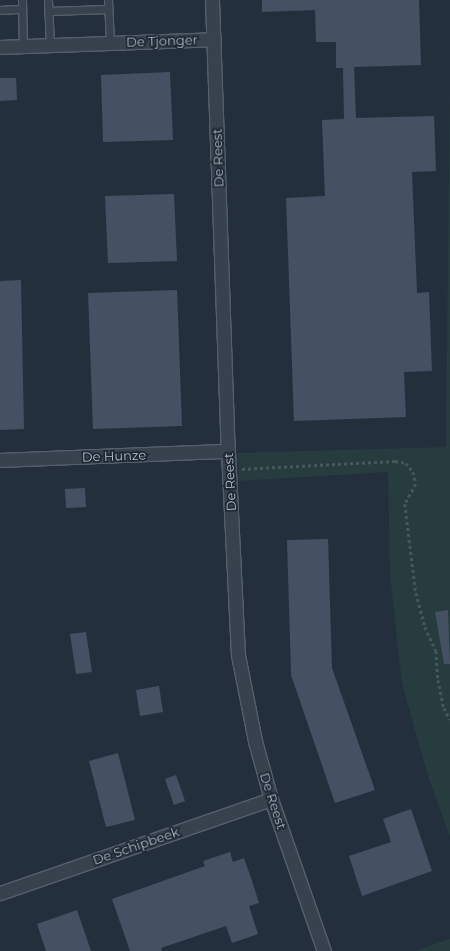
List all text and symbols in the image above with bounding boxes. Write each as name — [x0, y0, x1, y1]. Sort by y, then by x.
street label: De Tjonger — [126, 32, 198, 50]
street label: De Reest — [209, 128, 227, 188]
street label: De Hunze — [82, 447, 146, 465]
street label: De Reest — [221, 452, 239, 512]
street label: De Reest — [257, 771, 289, 831]
street label: De Schipbeek — [91, 824, 181, 868]

